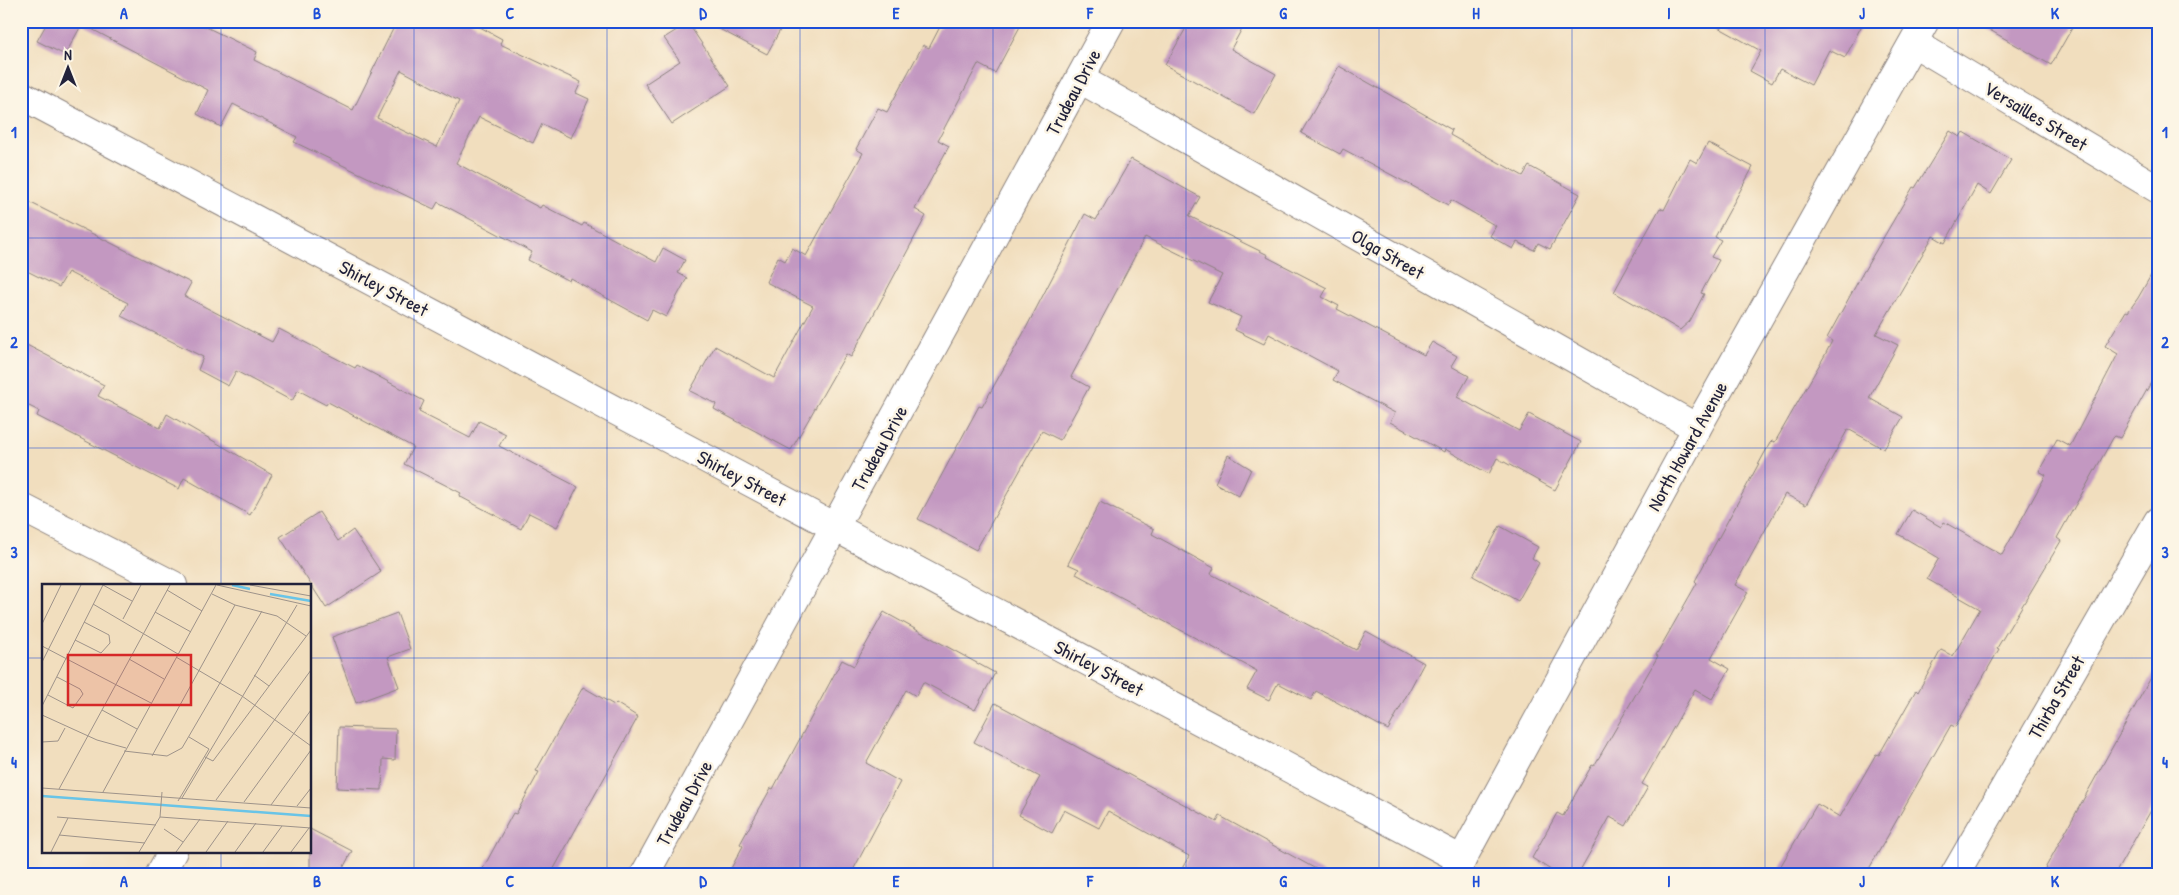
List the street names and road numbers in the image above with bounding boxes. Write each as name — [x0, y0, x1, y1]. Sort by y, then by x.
street label: Trudeau Drive — [1039, 44, 1107, 140]
street label: Versailles Street — [1979, 75, 2093, 157]
street label: Olga Street — [1347, 223, 1430, 286]
street label: Shirley Street — [335, 254, 434, 323]
street label: North Howard Avenue — [1641, 376, 1733, 515]
street label: Trudeau Drive — [845, 400, 913, 495]
street label: Shirley Street — [693, 444, 792, 513]
street label: Shirley Street — [1050, 634, 1149, 703]
street label: Thirba Street — [2022, 650, 2091, 743]
street label: Trudeau Drive — [650, 755, 718, 850]

